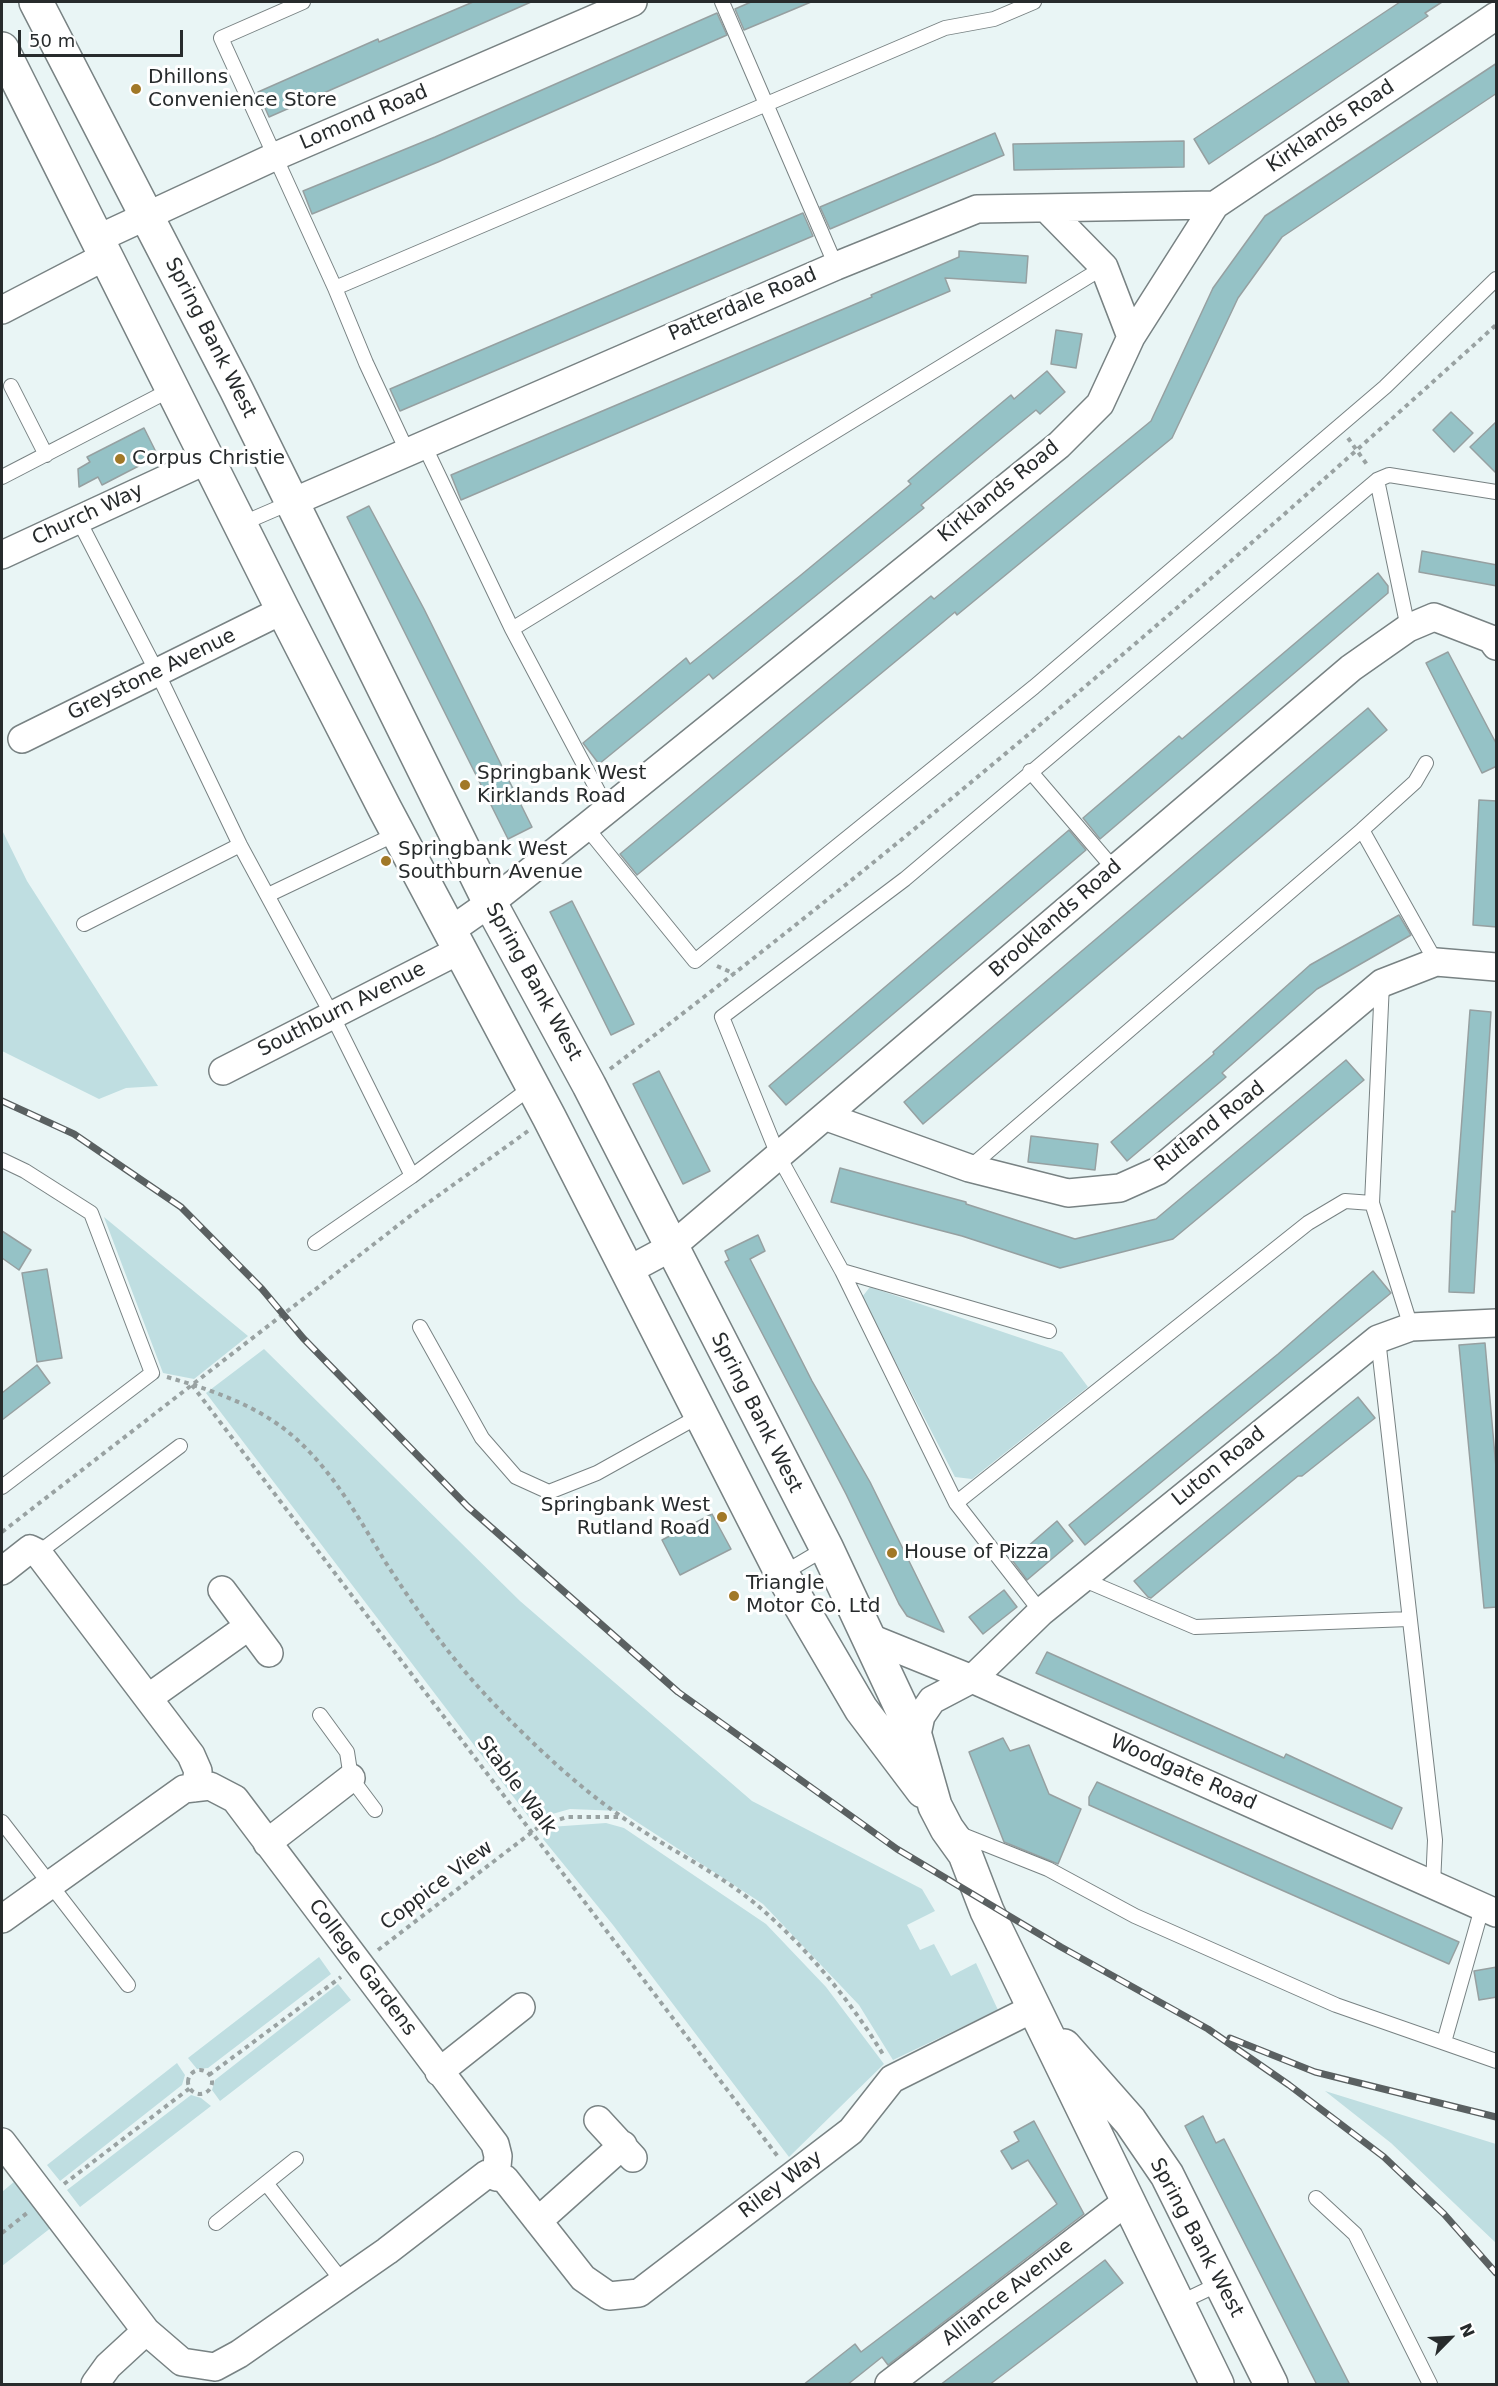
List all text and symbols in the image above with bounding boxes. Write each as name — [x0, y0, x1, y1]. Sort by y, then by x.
scale bar — [21, 18, 186, 56]
text: 50 m — [29, 30, 75, 51]
place label: Dhillons Convenience Store — [148, 66, 337, 113]
street label: Kirklands Road — [1263, 75, 1399, 179]
street label: Lomond Road — [296, 80, 432, 156]
marker: Dhillons Convenience Store — [129, 82, 143, 96]
street label: Spring Bank West — [159, 254, 261, 422]
street label: Patterdale Road — [665, 263, 821, 347]
street label: Kirklands Road — [934, 436, 1064, 548]
place label: Corpus Christie — [132, 447, 285, 471]
marker: Corpus Christie — [113, 452, 127, 466]
street label: Church Way — [29, 479, 147, 551]
street label: Greystone Avenue — [64, 624, 240, 726]
place label: Springbank West Kirklands Road — [477, 762, 646, 809]
marker: Springbank West Kirklands Road — [458, 778, 472, 792]
place label: Springbank West Southburn Avenue — [398, 838, 583, 885]
marker: Springbank West Southburn Avenue — [379, 854, 393, 868]
street label: Brooklands Road — [985, 855, 1127, 983]
street label: Spring Bank West — [480, 899, 586, 1065]
street label: Southburn Avenue — [254, 957, 430, 1063]
street label: Rutland Road — [1150, 1077, 1270, 1177]
street label: Spring Bank West — [705, 1329, 807, 1497]
street label: Luton Road — [1168, 1422, 1270, 1512]
place label: Springbank West Rutland Road — [541, 1494, 710, 1541]
marker: Springbank West Rutland Road — [715, 1510, 729, 1524]
place label: House of Pizza — [904, 1541, 1049, 1565]
marker: House of Pizza — [885, 1546, 899, 1560]
place label: Triangle Motor Co. Ltd — [746, 1572, 880, 1619]
marker: Triangle Motor Co. Ltd — [727, 1589, 741, 1603]
street label: Woodgate Road — [1106, 1730, 1260, 1816]
street label: Stable Walk — [471, 1732, 561, 1840]
street label: Coppice View — [376, 1836, 498, 1936]
street label: College Gardens — [303, 1895, 421, 2041]
street label: Riley Way — [735, 2146, 827, 2224]
street label: Spring Bank West — [1144, 2154, 1248, 2322]
street label: Alliance Avenue — [938, 2235, 1078, 2351]
north arrow — [1420, 2308, 1480, 2368]
text: N — [1455, 2320, 1478, 2340]

